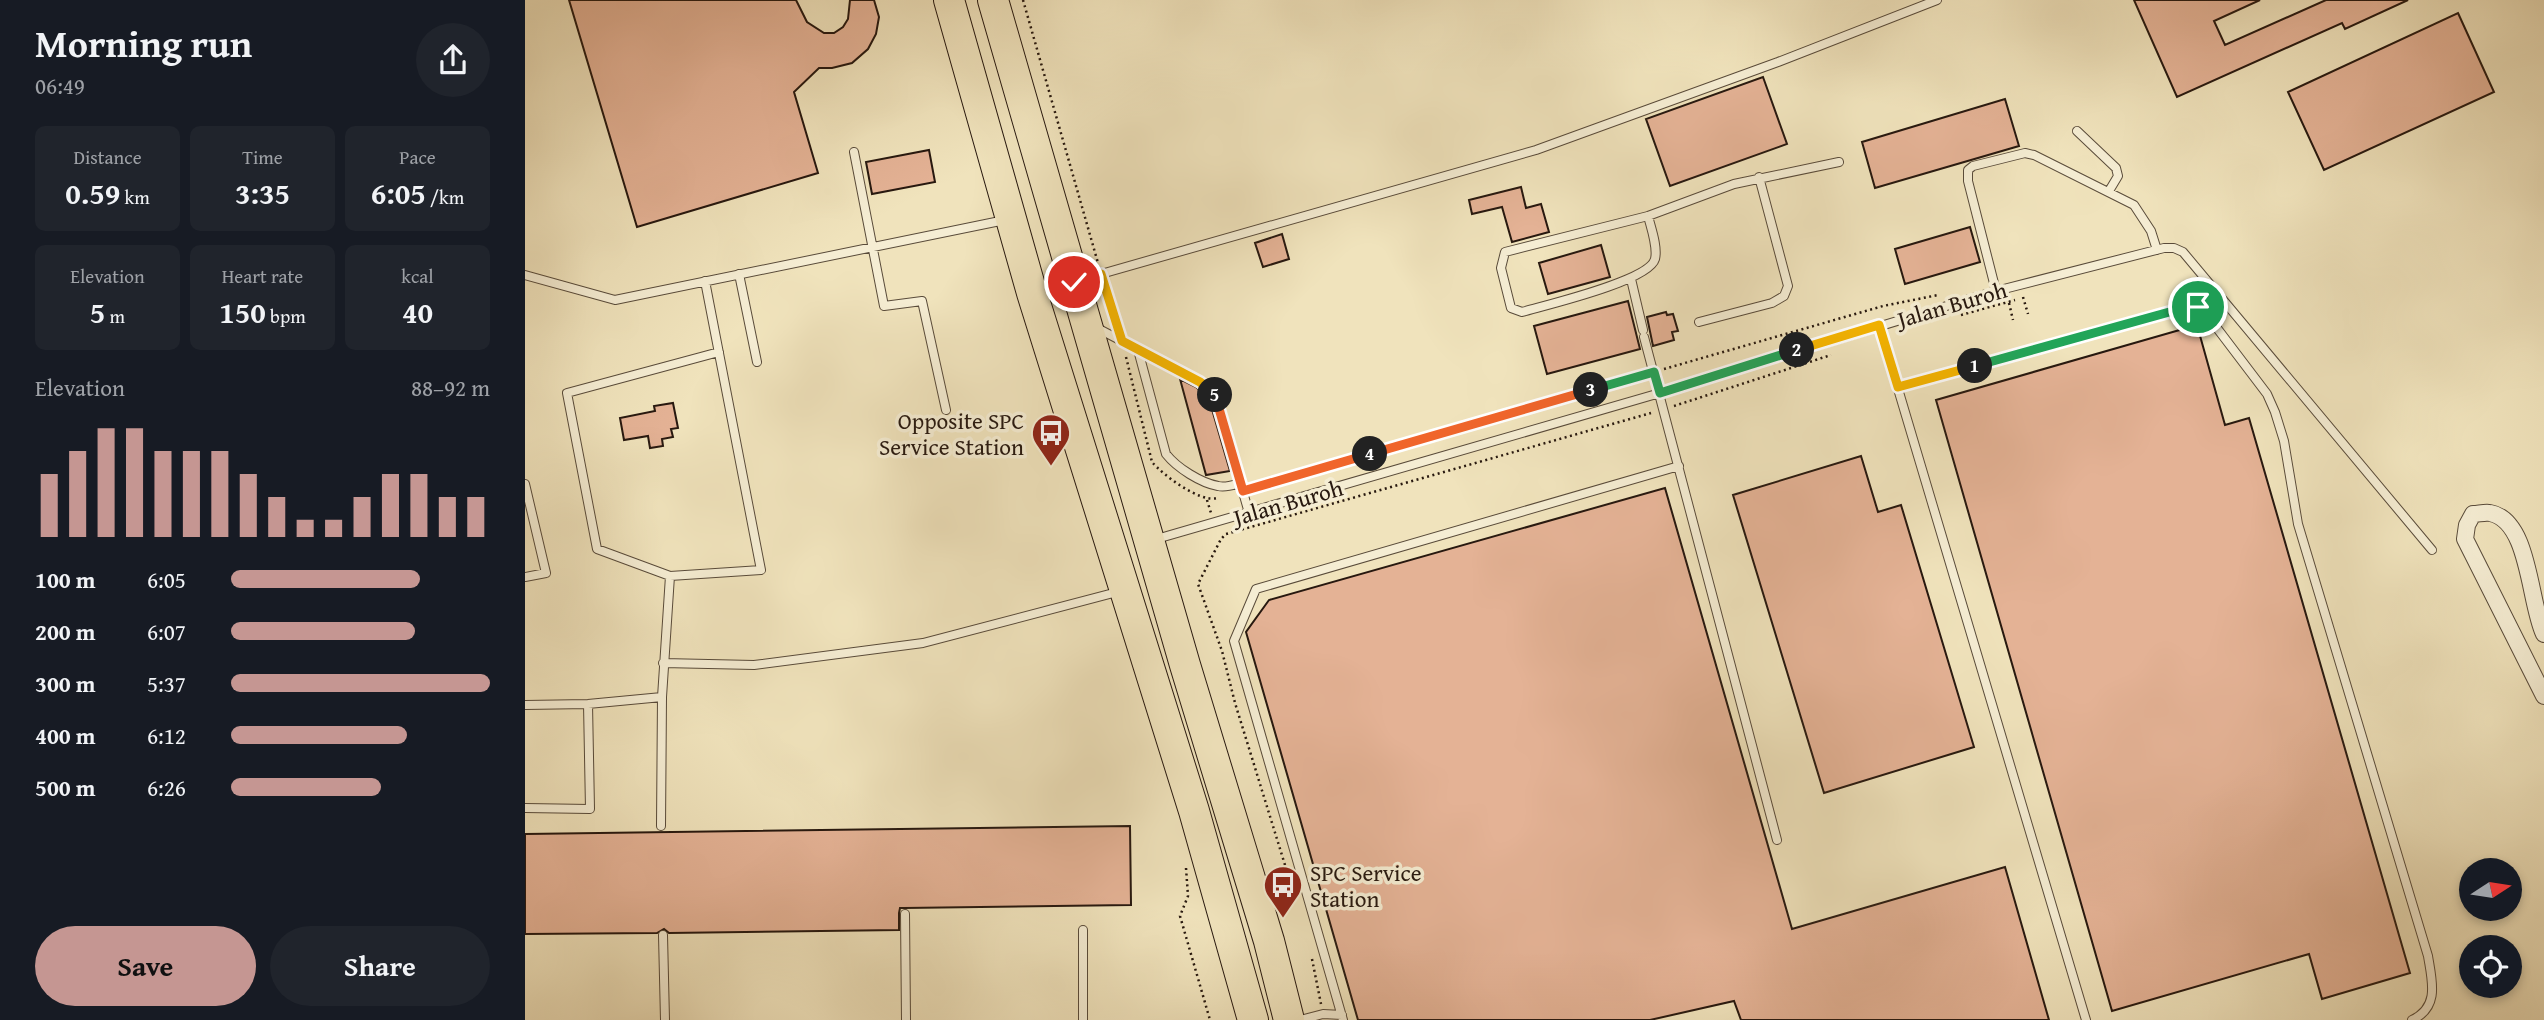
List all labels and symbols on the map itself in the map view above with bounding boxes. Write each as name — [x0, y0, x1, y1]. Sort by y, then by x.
pin — [1044, 252, 1104, 312]
street label: Jalan Buroh — [1890, 273, 2011, 336]
pin — [2168, 277, 2228, 337]
pin: 2 — [1779, 332, 1815, 368]
pin: 1 — [1957, 348, 1993, 384]
pin: 3 — [1573, 372, 1609, 408]
pin: 5 — [1197, 378, 1233, 412]
place label: Opposite SPC Service Station — [879, 404, 1024, 463]
bus stop icon: Opposite SPC Service Station — [1030, 412, 1072, 467]
pin: 4 — [1353, 436, 1387, 472]
street label: Jalan Buroh — [1226, 471, 1347, 534]
place label: SPC Service Station — [1310, 856, 1422, 915]
north arrow — [2459, 858, 2522, 920]
bus stop icon: SPC Service Station — [1262, 864, 1304, 919]

